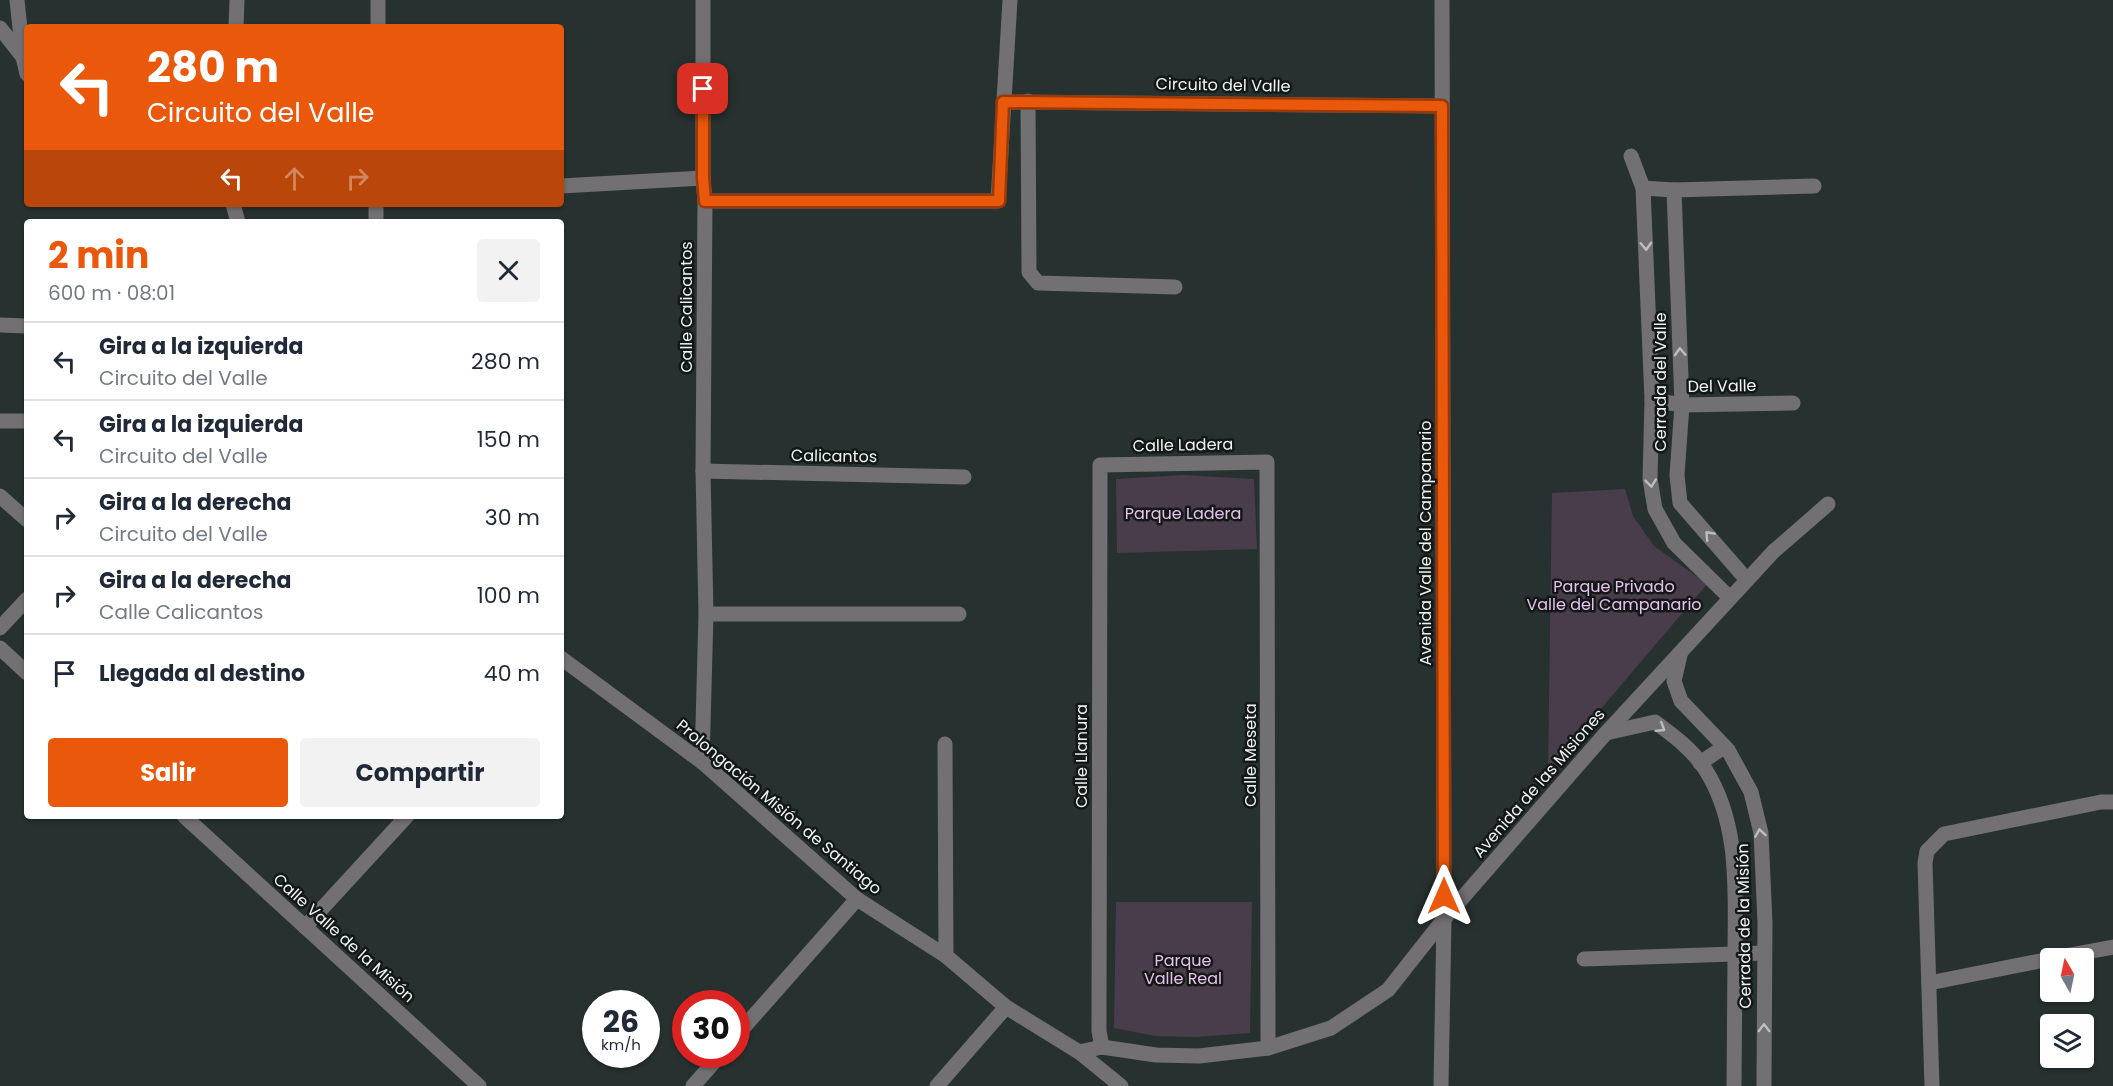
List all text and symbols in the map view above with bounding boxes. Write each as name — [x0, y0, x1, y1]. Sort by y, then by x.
text: 280 m — [147, 38, 279, 97]
icon: left — [48, 48, 126, 126]
pin — [677, 63, 728, 114]
icon: arrive — [686, 72, 719, 105]
street label: Circuito del Valle — [1155, 72, 1291, 98]
text: Circuito del Valle — [147, 94, 375, 131]
icon: left — [215, 162, 248, 195]
icon: ahead — [278, 162, 311, 195]
icon: right — [341, 162, 374, 195]
text: 2 min — [48, 230, 149, 281]
button: close — [477, 239, 540, 302]
street label: Calle Calicantos — [675, 241, 698, 373]
one-way arrow — [1639, 242, 1652, 251]
text: 600 m · 08:01 — [48, 279, 175, 307]
street label: Cerrada del Valle — [1649, 312, 1672, 452]
text: Gira a la izquierda — [99, 331, 303, 362]
icon: left — [48, 345, 81, 378]
text: 280 m — [471, 346, 540, 377]
one-way arrow — [1673, 347, 1686, 356]
text: Circuito del Valle — [99, 364, 268, 392]
street label: Del Valle — [1687, 374, 1757, 398]
text: Gira a la izquierda — [99, 409, 303, 440]
street label: Avenida Valle del Campanario — [1414, 421, 1437, 665]
icon: left — [48, 423, 81, 456]
text: 150 m — [477, 424, 540, 455]
street label: Calle Ladera — [1133, 433, 1233, 457]
text: Circuito del Valle — [99, 442, 268, 470]
street label: Calicantos — [791, 444, 877, 468]
one-way arrow — [1644, 479, 1657, 488]
text: Gira a la derecha — [99, 487, 292, 518]
icon: right — [48, 501, 81, 534]
text: 30 m — [485, 502, 540, 533]
park label: Parque Ladera — [1125, 502, 1241, 525]
text: Circuito del Valle — [99, 520, 268, 548]
one-way arrow — [1705, 531, 1716, 542]
text: Gira a la derecha — [99, 565, 292, 596]
park label: Parque Privado Valle del Campanario — [1526, 575, 1702, 616]
icon: right — [48, 579, 81, 612]
text: 100 m — [477, 580, 540, 611]
text: Calle Calicantos — [99, 598, 263, 626]
icon: arrive — [48, 657, 81, 690]
text: Llegada al destino — [99, 658, 305, 689]
text: 40 m — [484, 658, 540, 689]
street label: Calle Meseta — [1239, 703, 1262, 807]
street label: Avenida de las Misiones — [1468, 703, 1610, 863]
street label: Calle Llanura — [1070, 704, 1093, 808]
street label: Prolongación Misión de Santiago — [671, 714, 887, 900]
one-way arrow — [1655, 720, 1666, 731]
button: Salir — [48, 738, 288, 807]
button: Compartir — [300, 738, 540, 807]
one-way arrow — [1754, 828, 1766, 837]
street label: Cerrada de la Misión — [1731, 843, 1757, 1009]
position arrow — [1412, 864, 1476, 928]
street label: Calle Valle de la Misión — [268, 868, 420, 1008]
north arrow — [2040, 948, 2094, 1002]
map controls — [2040, 948, 2094, 1068]
park label: Parque Valle Real — [1144, 949, 1222, 990]
speed limit sign: 30 — [672, 990, 750, 1068]
text: 26 — [603, 1000, 639, 1043]
button: layers — [2040, 1014, 2094, 1068]
one-way arrow — [1758, 1023, 1770, 1032]
text: km/h — [601, 1034, 641, 1055]

